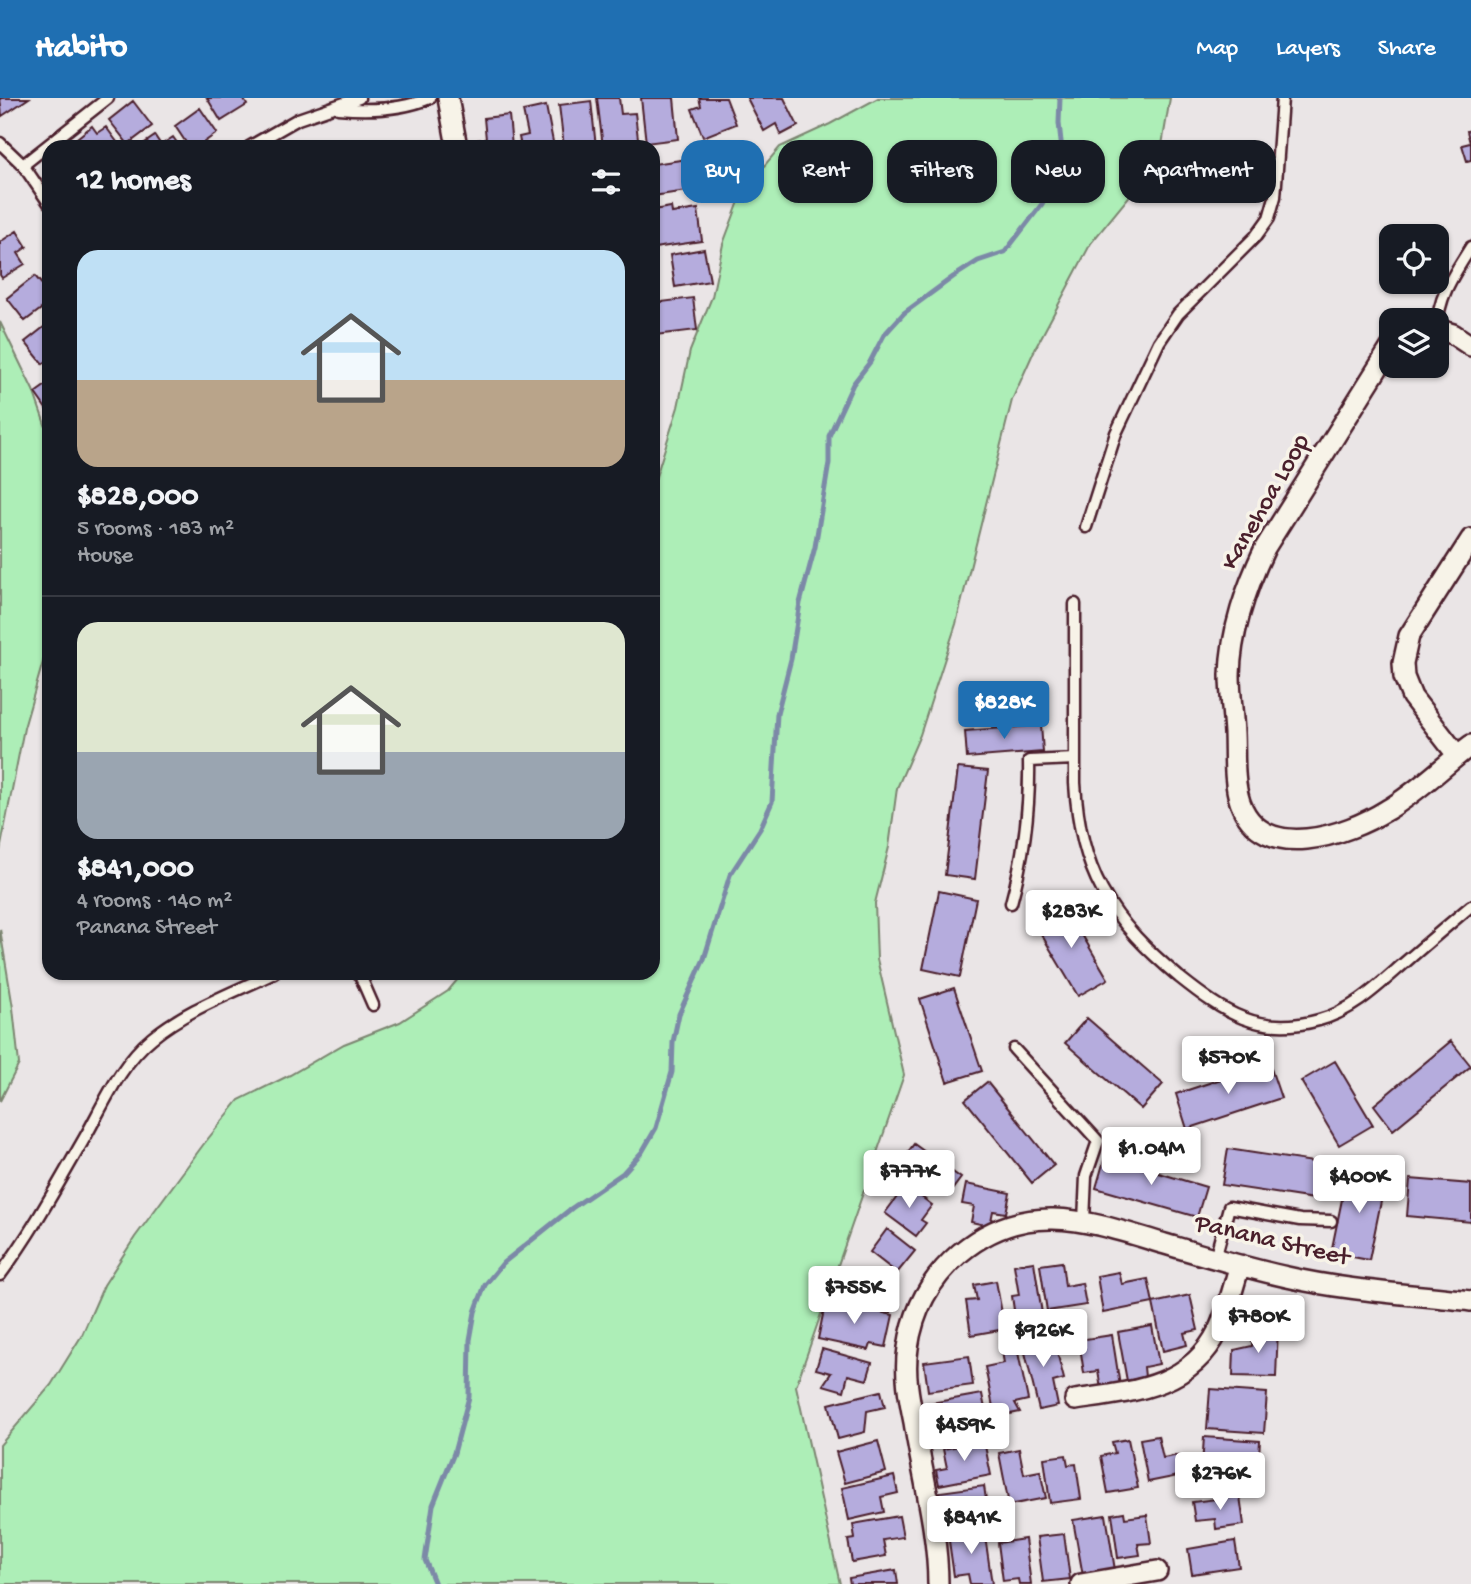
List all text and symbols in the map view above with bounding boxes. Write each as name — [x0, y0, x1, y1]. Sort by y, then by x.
text: Habito — [35, 30, 127, 68]
text: Map — [1196, 35, 1238, 64]
text: Layers — [1276, 35, 1340, 64]
text: Share — [1378, 35, 1436, 64]
chip: Buy — [681, 140, 764, 203]
chip: Rent — [778, 140, 873, 203]
chip: Filters — [887, 140, 997, 203]
chip: New — [1011, 140, 1105, 203]
chip: Apartment — [1119, 140, 1276, 203]
icon: filters — [587, 163, 625, 201]
text: 12 homes — [77, 165, 190, 200]
map controls — [1379, 224, 1449, 378]
button: locate — [1379, 224, 1449, 294]
icon: home — [288, 295, 414, 421]
button: layers — [1379, 308, 1449, 378]
street label: Kanehoa Loop — [1216, 429, 1318, 577]
text: $828,000 — [77, 481, 199, 516]
text: 5 rooms · 183 m² — [77, 516, 234, 543]
text: House — [77, 543, 133, 570]
icon: home — [288, 667, 414, 793]
pin: $828K — [955, 682, 1053, 741]
text: $828K — [974, 690, 1034, 717]
text: $841,000 — [77, 853, 194, 888]
text: 4 rooms · 140 m² — [77, 888, 232, 915]
pin: $283K — [1022, 890, 1120, 950]
text: $283K — [1042, 899, 1100, 926]
text: Panana Street — [77, 915, 217, 942]
pin: $570K — [1179, 1037, 1277, 1096]
text: $570K — [1198, 1045, 1258, 1072]
pin: $1.04M — [1094, 1128, 1208, 1187]
text: $1.04M — [1118, 1136, 1184, 1163]
pin: $777K — [860, 1150, 958, 1210]
pin: $400K — [1310, 1156, 1408, 1215]
text: $777K — [880, 1159, 938, 1186]
text: $400K — [1329, 1164, 1389, 1191]
street label: Panana Street — [1191, 1209, 1355, 1275]
pin: $755K — [805, 1266, 903, 1326]
text: $755K — [824, 1275, 884, 1302]
pin: $780K — [1209, 1296, 1307, 1355]
text: $780K — [1228, 1304, 1288, 1331]
pin: $926K — [994, 1310, 1092, 1369]
text: $926K — [1014, 1318, 1072, 1345]
pin: $459K — [915, 1404, 1013, 1463]
text: $459K — [935, 1412, 993, 1439]
pin: $276K — [1171, 1452, 1269, 1512]
text: $276K — [1191, 1461, 1249, 1488]
pin: $841K — [922, 1496, 1020, 1556]
text: $841K — [943, 1505, 999, 1532]

